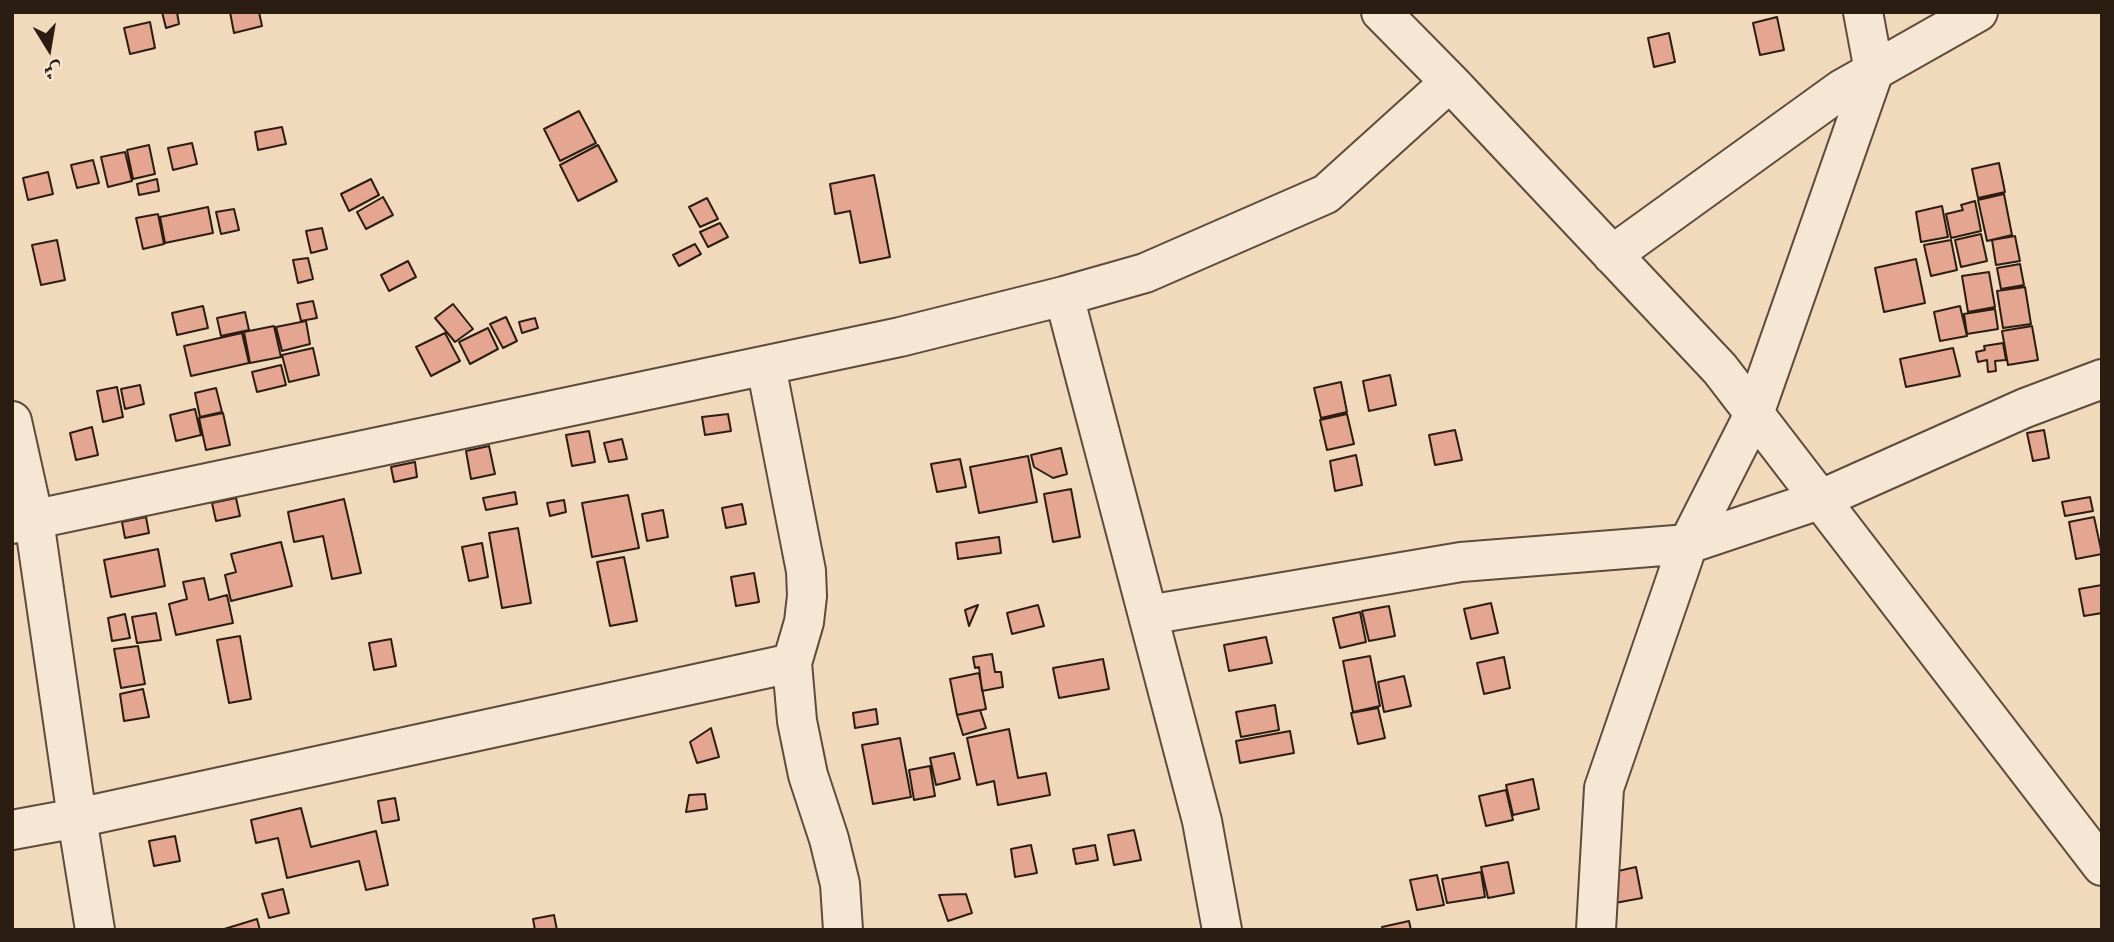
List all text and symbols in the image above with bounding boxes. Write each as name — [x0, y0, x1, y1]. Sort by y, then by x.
north arrow — [14, 14, 84, 84]
text: ش — [41, 55, 65, 84]

